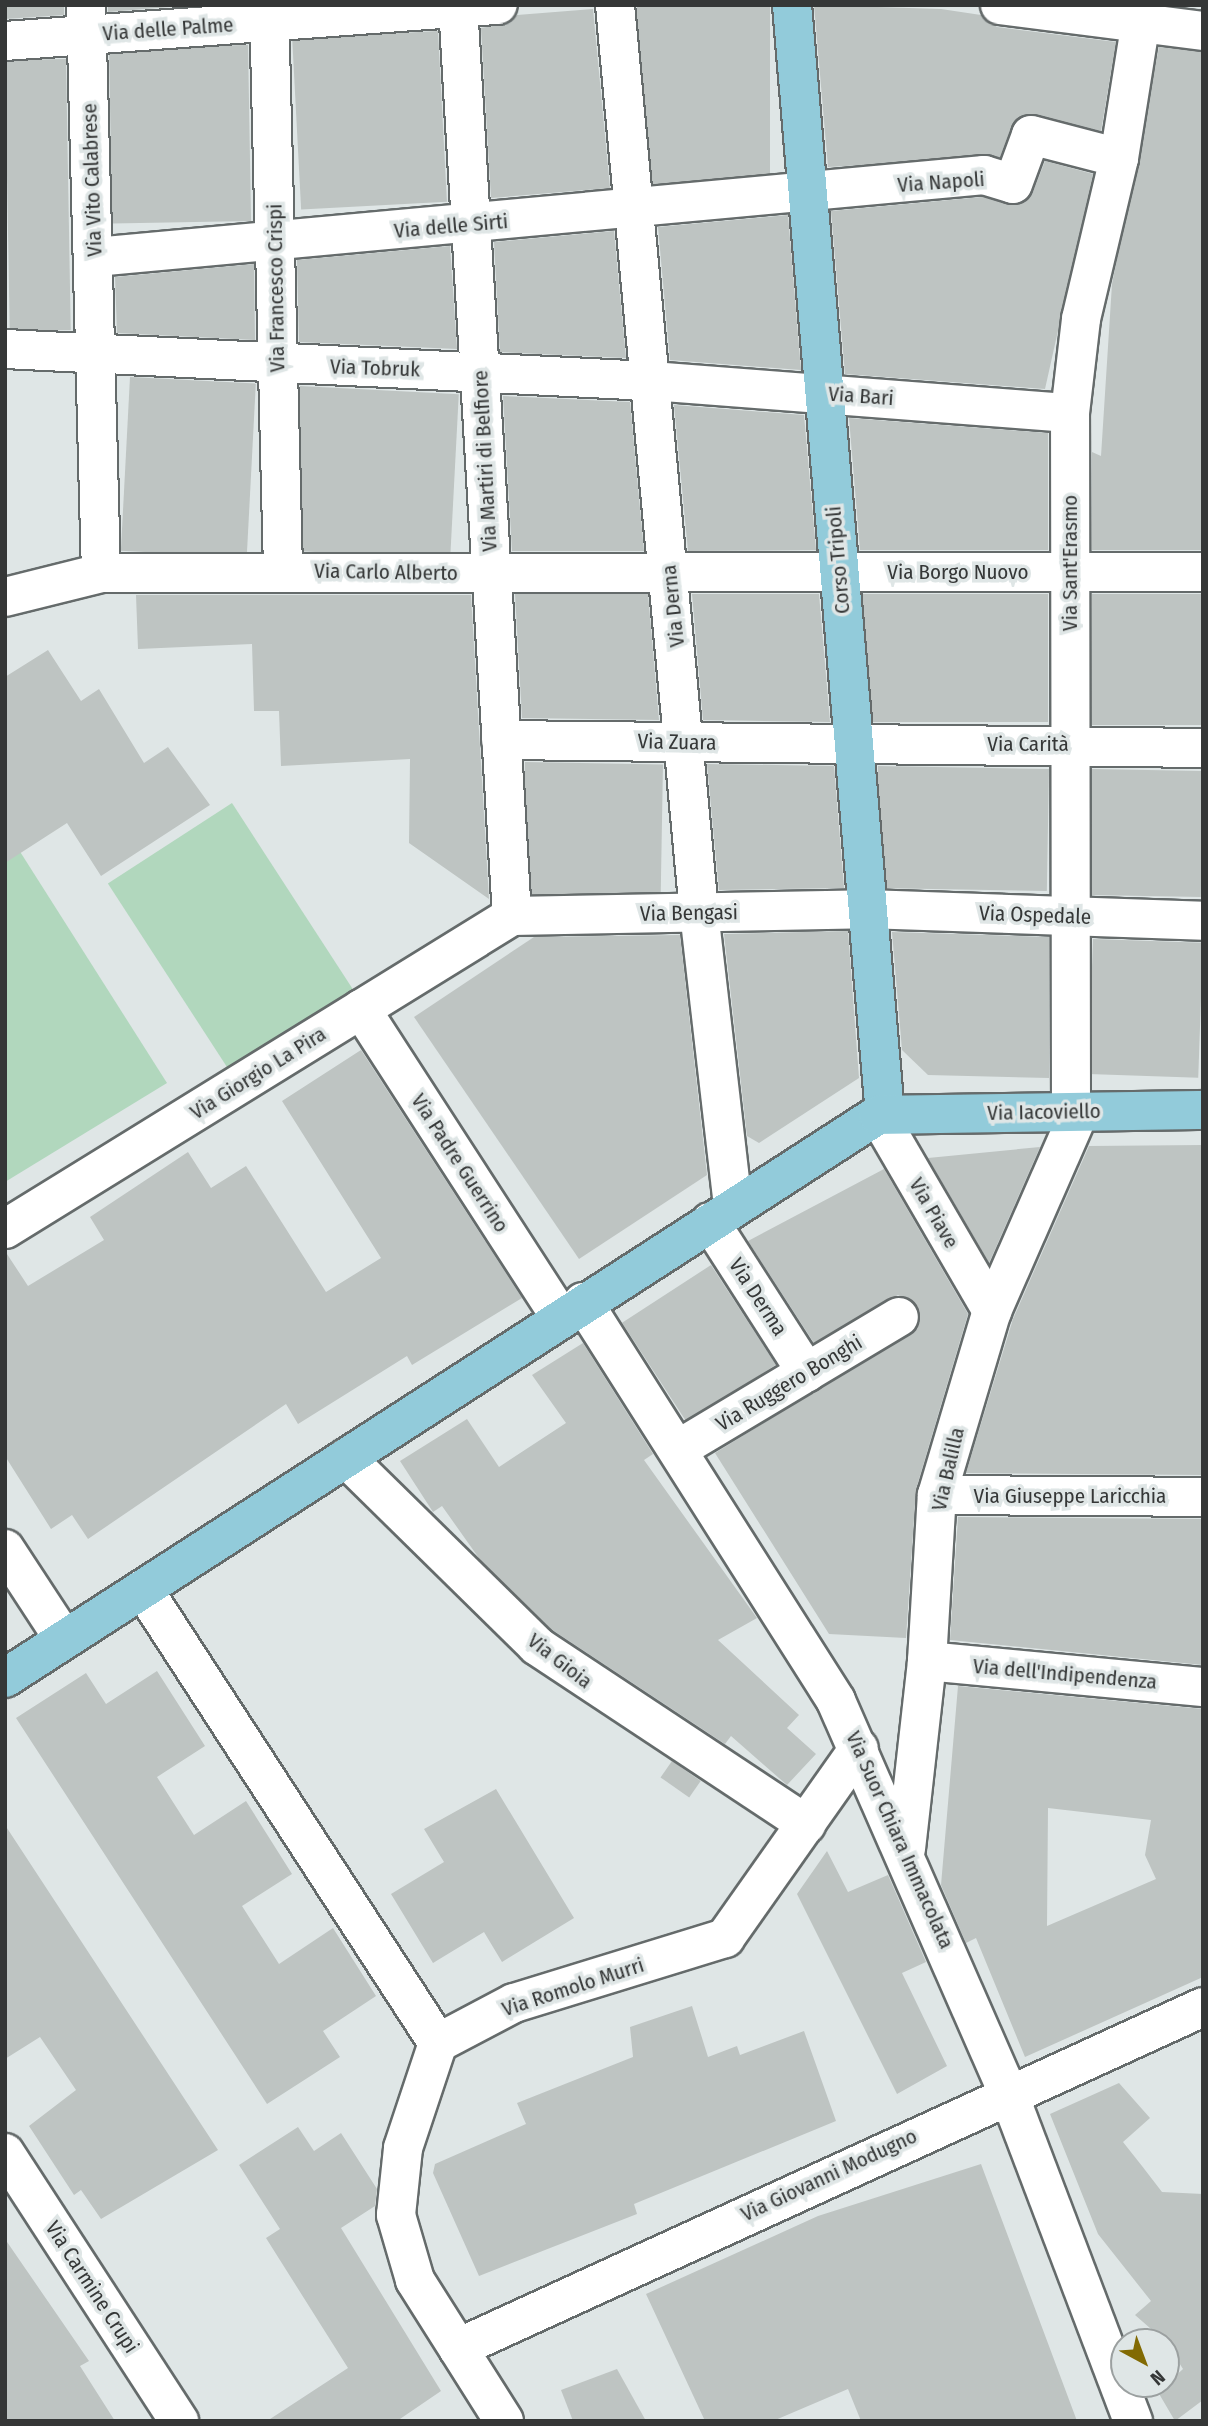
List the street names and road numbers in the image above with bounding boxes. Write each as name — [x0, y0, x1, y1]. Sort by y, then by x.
street label: Via delle Palme — [102, 12, 234, 46]
street label: Via Vito Calabrese — [77, 103, 107, 257]
street label: Via Napoli — [897, 166, 985, 198]
street label: Via Francesco Crispi — [262, 203, 290, 373]
street label: Via delle Sirti — [393, 208, 509, 244]
street label: Via Tobruk — [330, 354, 420, 382]
street label: Via Martiri di Belfiore — [468, 370, 502, 552]
street label: Via Bari — [827, 381, 895, 411]
street label: Via Sant'Erasmo — [1057, 495, 1083, 631]
street label: Corso Tripoli — [821, 505, 855, 615]
street label: Via Carlo Alberto — [314, 558, 458, 586]
street label: Via Borgo Nuovo — [887, 559, 1029, 585]
street label: Via Derna — [656, 564, 690, 648]
street label: Via Zuara — [637, 729, 717, 755]
street label: Via Carità — [987, 731, 1069, 757]
street label: Via Bengasi — [640, 900, 738, 926]
street label: Via Ospedale — [979, 900, 1091, 930]
street label: Via Giorgio La Pira — [185, 1021, 331, 1125]
street label: Via Padre Guerrino — [406, 1089, 514, 1237]
street label: Via Iacoviello — [987, 1098, 1101, 1126]
street label: Via Piave — [904, 1173, 964, 1253]
street label: Via Derma — [724, 1253, 792, 1341]
street label: Via Ruggero Bonghi — [711, 1329, 867, 1437]
street label: Via Balilla — [926, 1425, 970, 1513]
street label: Via Giuseppe Laricchia — [974, 1483, 1166, 1509]
street label: Via Gioia — [523, 1628, 597, 1694]
street label: Via dell'Indipendenza — [972, 1653, 1158, 1695]
street label: Via Suor Chiara Immacolata — [841, 1727, 959, 1953]
street label: Via Romolo Murri — [499, 1952, 647, 2022]
street label: Via Giovanni Modugno — [737, 2123, 921, 2227]
street label: Via Carmine Crupi — [40, 2216, 144, 2358]

